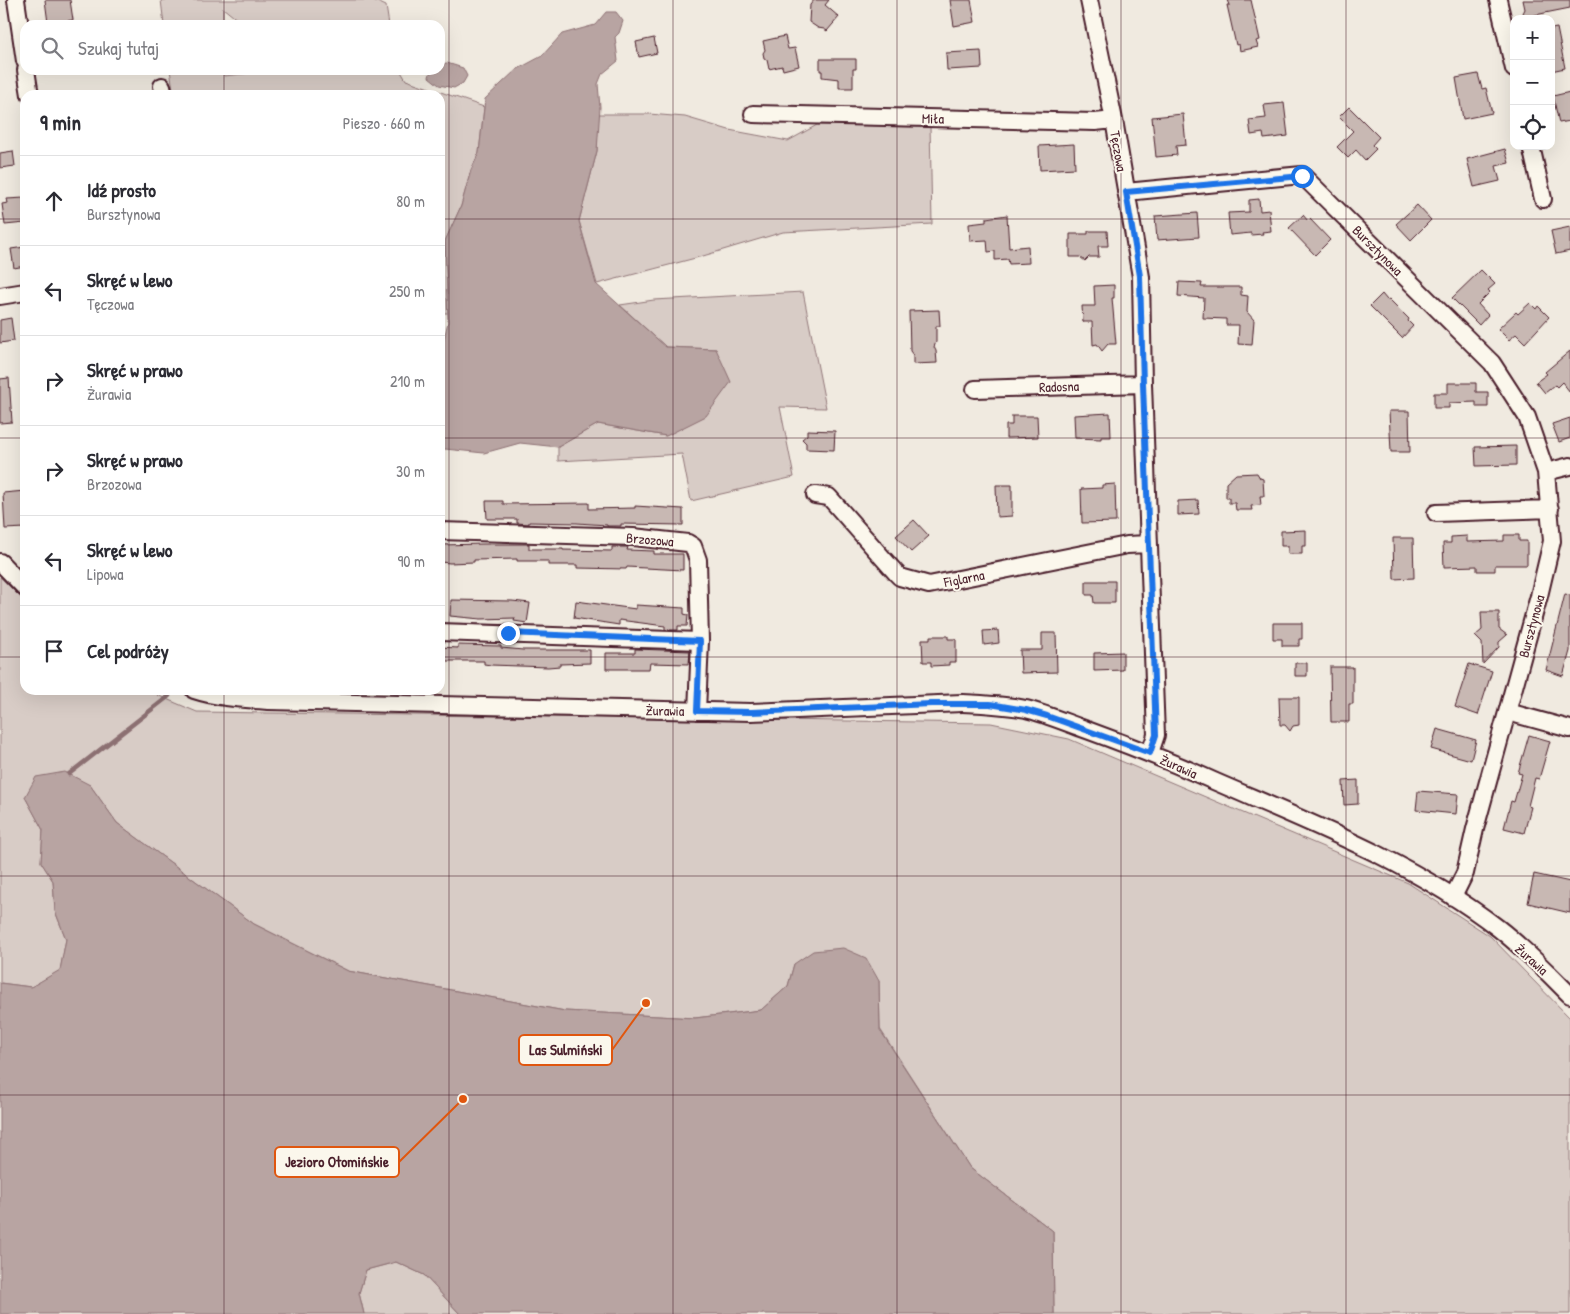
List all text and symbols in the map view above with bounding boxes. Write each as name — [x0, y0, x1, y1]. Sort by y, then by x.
map controls — [1510, 15, 1555, 150]
button: + — [1510, 15, 1555, 60]
search box — [20, 20, 445, 75]
icon: search — [38, 34, 66, 62]
text: Szukaj tutaj — [78, 35, 159, 61]
button: − — [1510, 60, 1555, 105]
button: locate — [1510, 105, 1555, 150]
text: 9 min — [40, 108, 81, 137]
street label: Miła — [922, 108, 945, 128]
text: Pieszo · 660 m — [343, 112, 425, 134]
street label: Tęczowa — [1106, 129, 1132, 173]
route start — [1291, 165, 1314, 188]
text: Idź prosto — [87, 177, 156, 203]
icon: ahead — [40, 187, 68, 215]
text: 80 m — [396, 190, 425, 212]
text: Bursztynowa — [87, 203, 160, 225]
street label: Bursztynowa — [1348, 221, 1408, 280]
text: Skręć w lewo — [87, 267, 172, 293]
icon: left — [40, 277, 68, 305]
text: 250 m — [389, 280, 425, 302]
text: Tęczowa — [87, 293, 134, 315]
text: Skręć w prawo — [87, 357, 183, 383]
icon: right — [40, 367, 68, 395]
text: 210 m — [390, 370, 425, 392]
street label: Radosna — [1039, 376, 1080, 396]
text: Żurawia — [87, 383, 131, 405]
text: Skręć w prawo — [87, 447, 183, 473]
icon: right — [40, 457, 68, 485]
text: 30 m — [396, 460, 425, 482]
text: Brzozowa — [87, 473, 142, 495]
street label: Brzozowa — [625, 527, 675, 551]
text: Skręć w lewo — [87, 537, 172, 563]
icon: left — [40, 547, 68, 575]
text: 90 m — [397, 550, 425, 572]
text: Lipowa — [87, 563, 124, 585]
street label: Figlarna — [941, 565, 987, 592]
street label: Bursztynowa — [1514, 592, 1550, 660]
route end — [497, 622, 520, 645]
icon: arrive — [40, 637, 68, 665]
text: Cel podróży — [87, 638, 169, 664]
street label: Żurawia — [645, 700, 685, 720]
street label: Żurawia — [1157, 749, 1201, 783]
street label: Żurawia — [1511, 939, 1553, 979]
callout: Las Sulmiński — [519, 1035, 612, 1065]
text: Las Sulmiński — [529, 1039, 603, 1060]
callout: Jezioro Otomińskie — [275, 1147, 399, 1177]
text: Jezioro Otomińskie — [285, 1151, 389, 1172]

